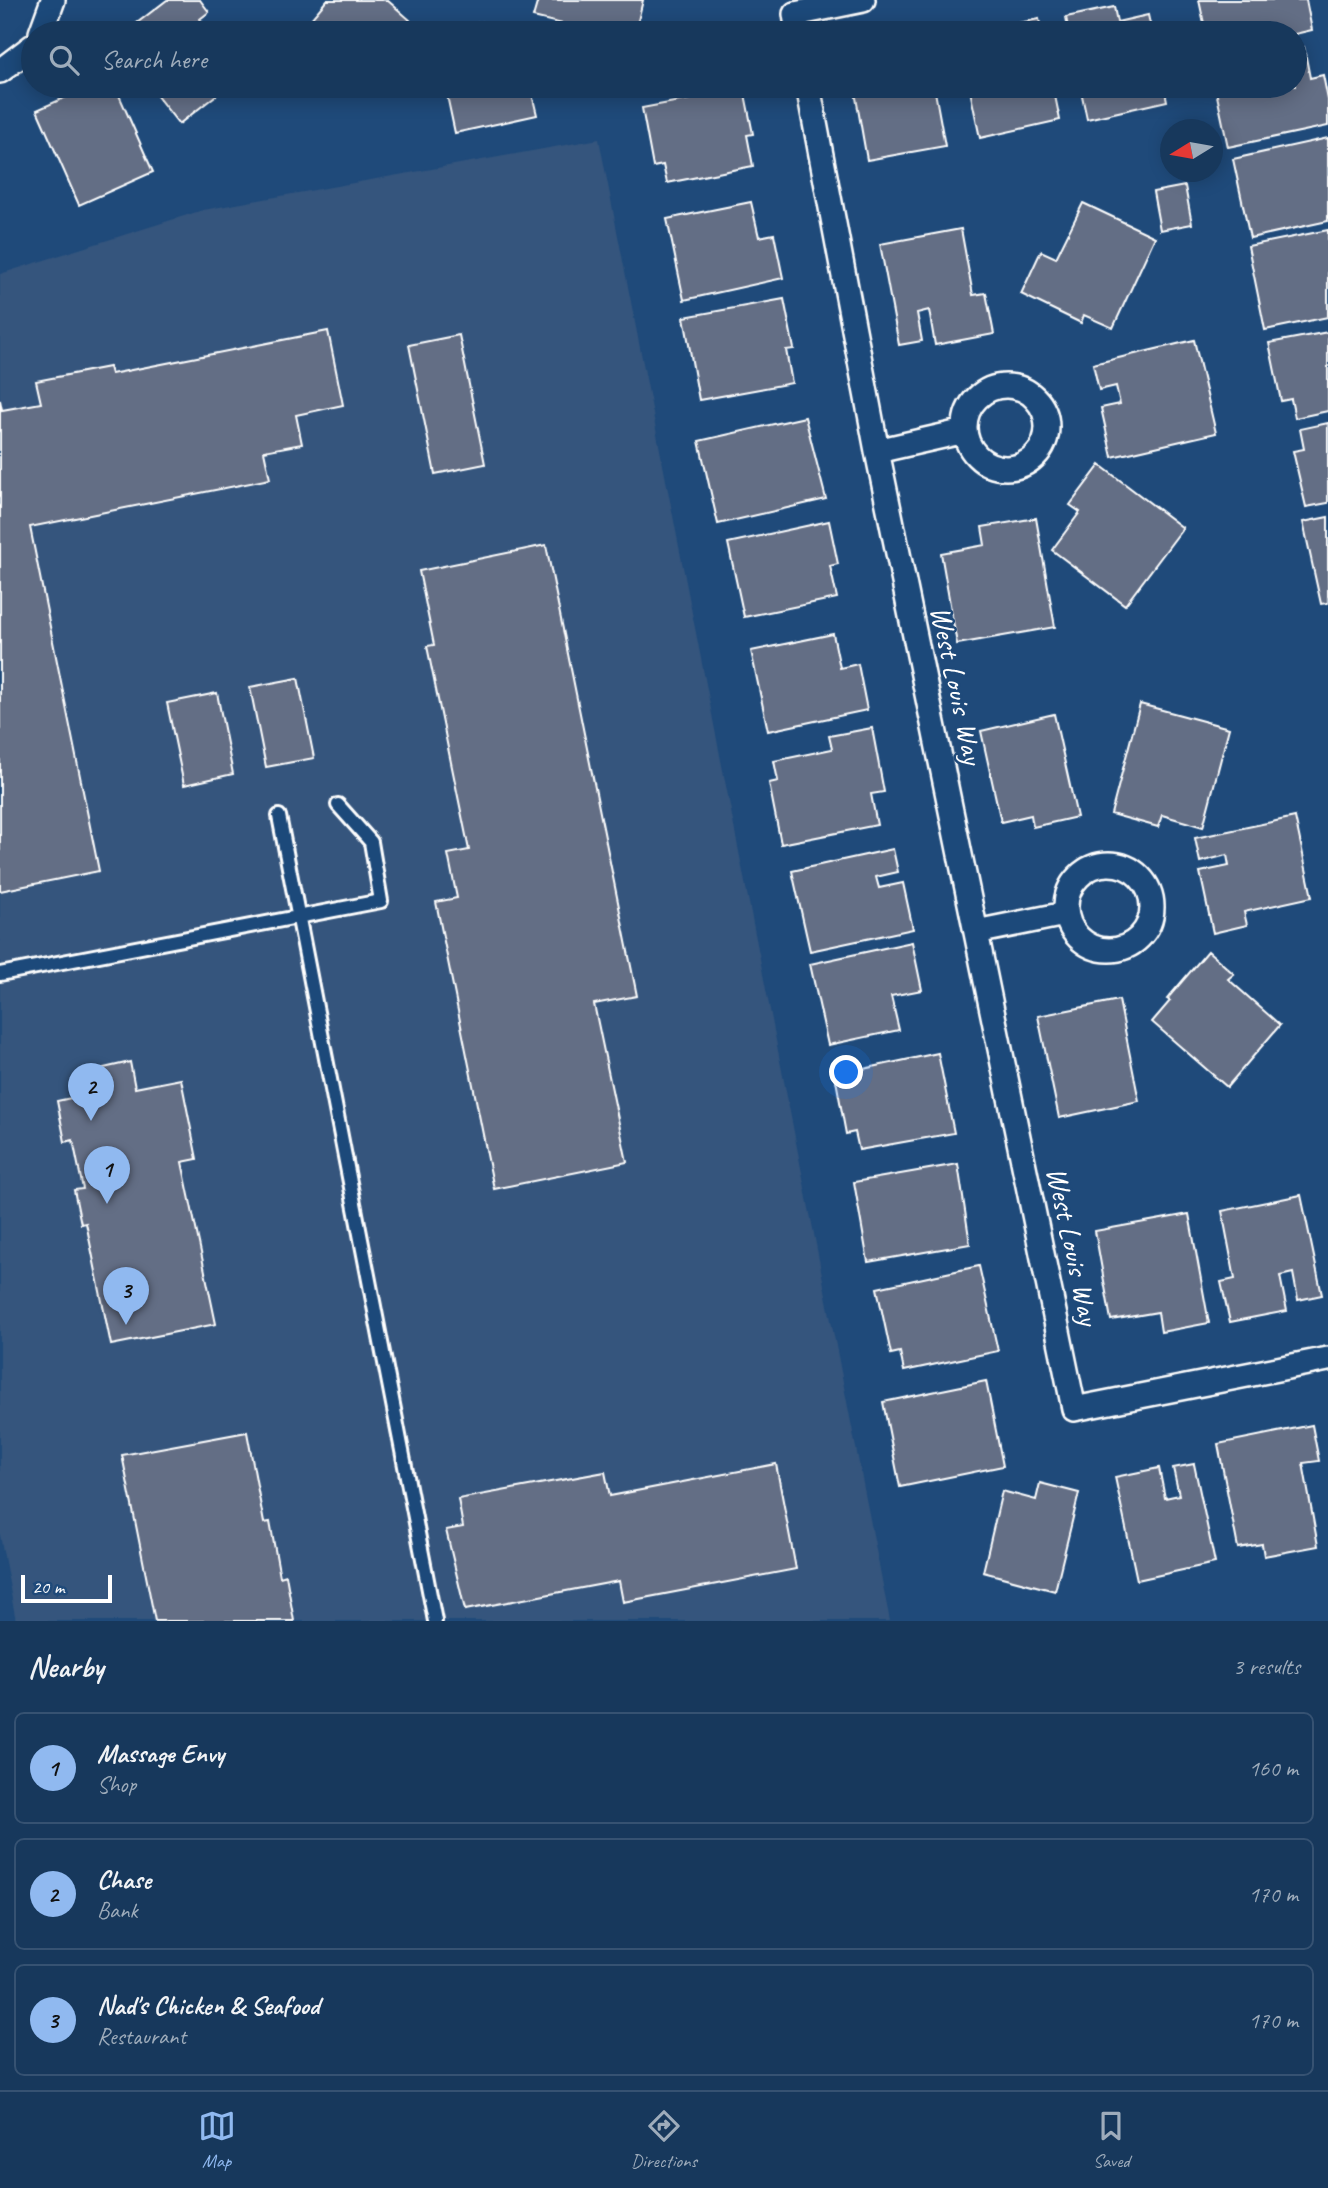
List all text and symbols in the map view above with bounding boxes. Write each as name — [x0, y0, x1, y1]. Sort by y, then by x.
search box — [21, 21, 1307, 98]
icon: search — [45, 41, 83, 79]
text: Search here — [101, 43, 207, 76]
north arrow — [1160, 119, 1223, 182]
street label: West Louis Way — [922, 603, 993, 770]
your location — [829, 1055, 863, 1089]
pin: 2 — [68, 1063, 114, 1121]
pin: 1 — [84, 1146, 130, 1204]
street label: West Louis Way — [1038, 1164, 1109, 1331]
pin: 3 — [103, 1267, 149, 1325]
scale bar — [21, 1572, 112, 1604]
text: 20 m — [32, 1575, 64, 1599]
text: Nearby — [28, 1648, 104, 1686]
text: 3 results — [1233, 1652, 1300, 1681]
text: Massage Envy — [97, 1737, 224, 1770]
text: 1 — [48, 1754, 58, 1783]
text: 160 m — [1249, 1754, 1298, 1783]
text: Shop — [97, 1770, 136, 1799]
text: Chase — [97, 1863, 151, 1896]
text: 2 — [48, 1880, 58, 1909]
text: 170 m — [1249, 1880, 1298, 1909]
text: Bank — [97, 1896, 138, 1925]
text: Nad's Chicken & Seafood — [97, 1989, 319, 2022]
text: 3 — [48, 2006, 58, 2035]
text: 170 m — [1249, 2006, 1298, 2035]
text: Restaurant — [97, 2022, 186, 2051]
tab: Map — [198, 2107, 236, 2173]
tab: Directions — [631, 2107, 697, 2173]
tab: Saved — [1092, 2107, 1130, 2173]

